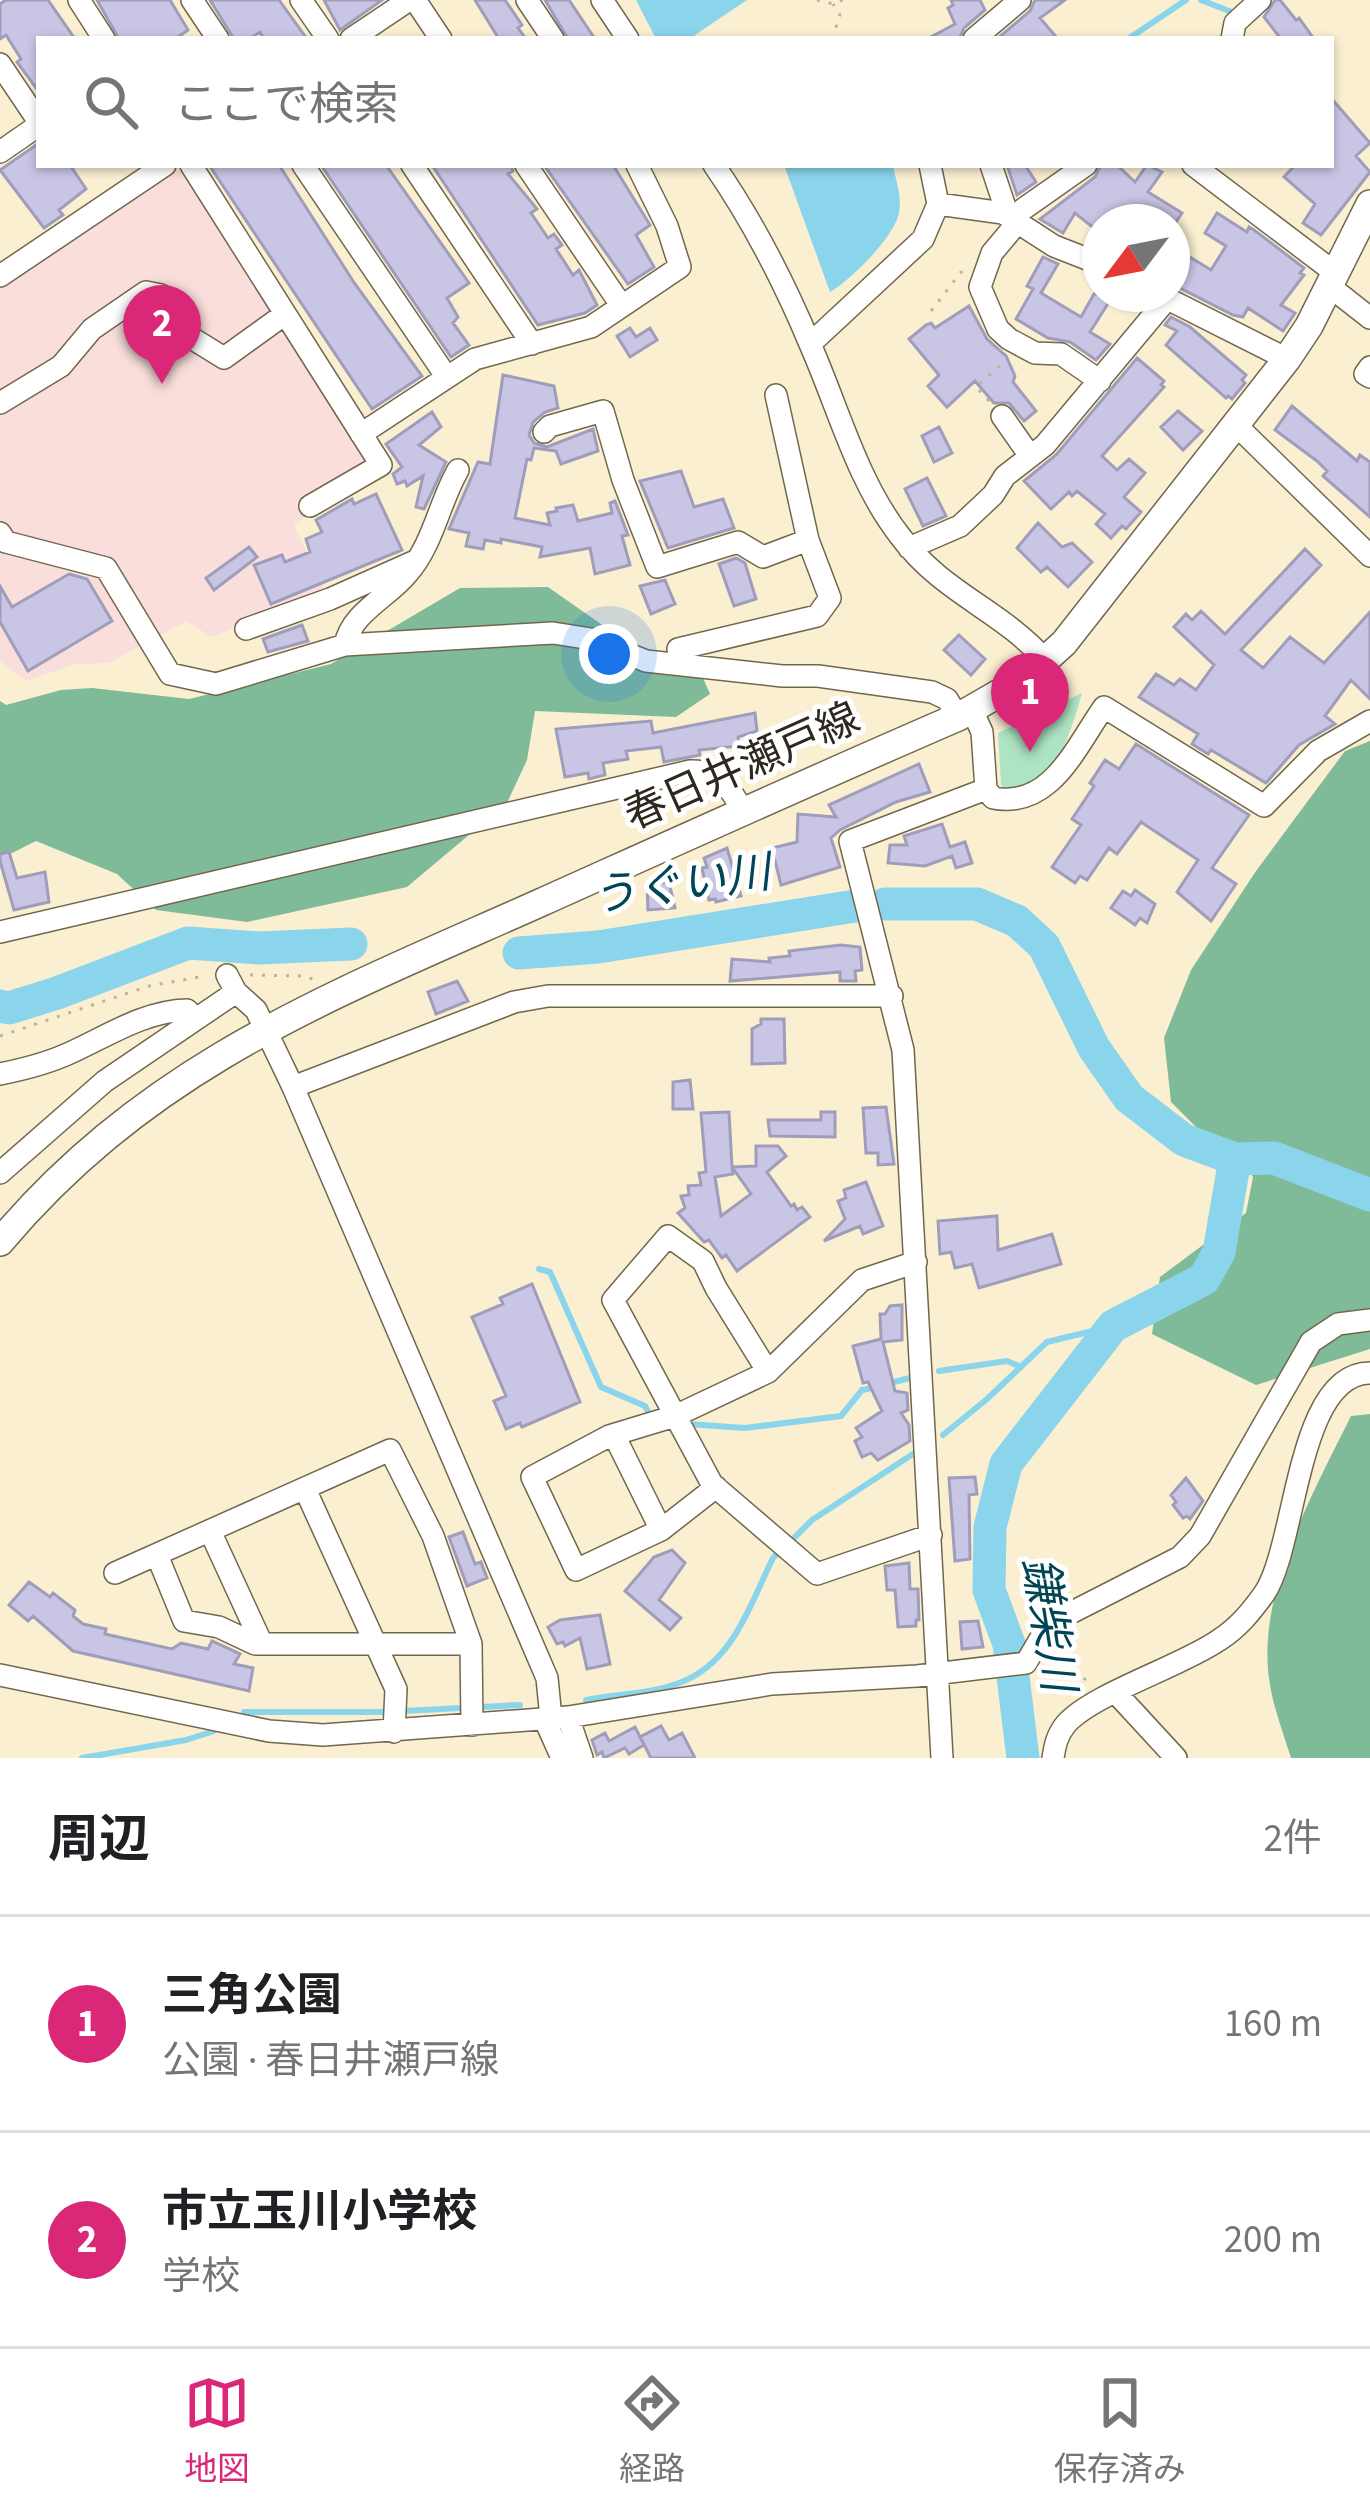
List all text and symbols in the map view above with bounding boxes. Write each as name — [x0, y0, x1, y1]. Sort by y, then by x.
search box — [36, 36, 1334, 168]
icon: search — [78, 69, 144, 135]
text: ここで検索 — [174, 73, 399, 137]
north arrow — [1082, 204, 1190, 312]
pin: 2 — [123, 285, 201, 384]
your location — [579, 624, 639, 684]
pin: 1 — [991, 653, 1069, 752]
street label: 春日井瀬戸線 — [615, 688, 869, 846]
water label: うぐい川 — [587, 840, 779, 929]
water label: 鎌柴川 — [1006, 1552, 1091, 1700]
text: 周辺 — [48, 1804, 150, 1876]
text: 2件 — [1264, 1811, 1322, 1867]
text: 三角公園 — [162, 1964, 342, 2028]
text: 1 — [77, 1996, 97, 2052]
text: 160 m — [1224, 1996, 1322, 2052]
text: 公園 · 春日井瀬戸線 — [162, 2033, 499, 2089]
text: 市立玉川小学校 — [162, 2180, 477, 2244]
text: 2 — [77, 2212, 97, 2268]
text: 200 m — [1224, 2212, 1322, 2268]
text: 学校 — [162, 2249, 240, 2305]
tab: 地図 — [184, 2370, 250, 2493]
tab: 経路 — [619, 2370, 685, 2493]
tab: 保存済み — [1054, 2370, 1186, 2493]

